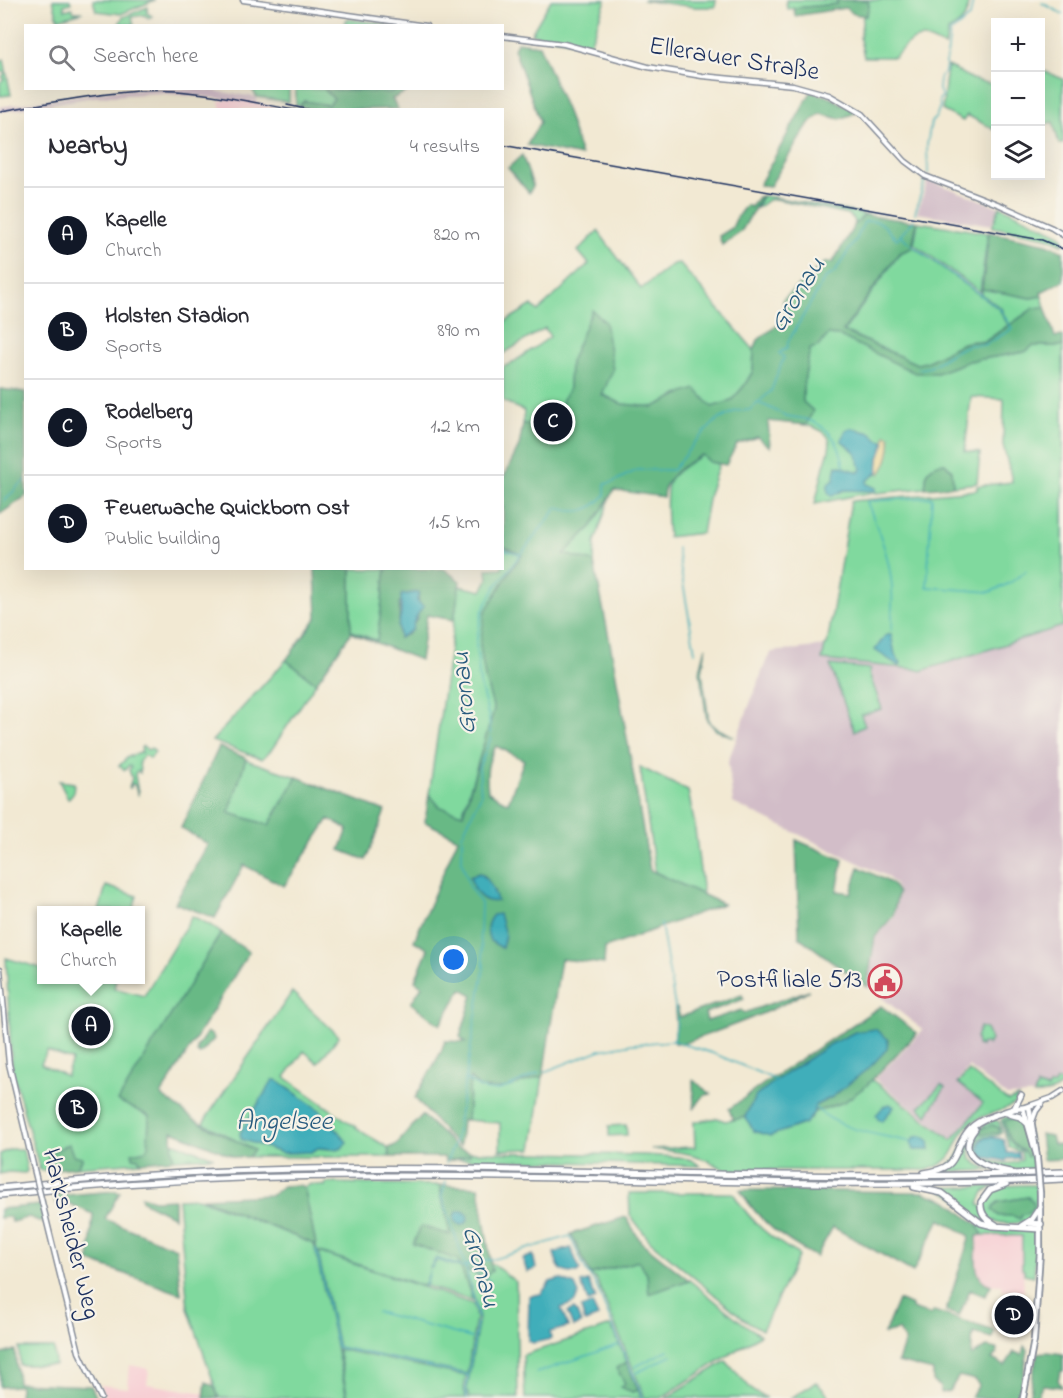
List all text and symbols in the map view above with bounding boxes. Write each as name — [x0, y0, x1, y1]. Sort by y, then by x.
map controls — [991, 18, 1045, 180]
button: + — [991, 18, 1045, 72]
search box — [24, 24, 504, 90]
street label: Ellerauer Straße — [646, 28, 822, 92]
icon: search — [45, 41, 78, 74]
text: Search here — [93, 41, 198, 73]
button: − — [991, 72, 1045, 126]
button: layers — [991, 126, 1045, 180]
text: Nearby — [48, 128, 127, 166]
text: 4 results — [410, 133, 480, 162]
text: Kapelle — [105, 205, 167, 237]
text: A — [61, 221, 74, 250]
text: 820 m — [433, 221, 480, 250]
text: Church — [105, 237, 161, 266]
water label: Gronau — [760, 250, 836, 340]
text: Holsten Stadion — [105, 301, 249, 333]
text: B — [61, 317, 74, 346]
text: 890 m — [437, 317, 480, 346]
text: Sports — [105, 333, 162, 362]
text: Rodelberg — [105, 397, 193, 429]
pin: C — [534, 400, 572, 444]
text: C — [62, 413, 73, 442]
text: 1.2 km — [430, 413, 480, 442]
text: Sports — [105, 429, 162, 458]
text: Feuerwache Quickborn Ost — [105, 493, 350, 525]
text: D — [60, 509, 75, 538]
text: 1.5 km — [429, 509, 480, 538]
text: Public building — [105, 525, 220, 554]
water label: Gronau — [442, 650, 488, 736]
popup — [37, 906, 145, 984]
text: Kapelle — [60, 915, 122, 947]
your location — [439, 945, 468, 974]
text: Church — [60, 947, 117, 976]
place label: Postfiliale 513 — [717, 962, 862, 1000]
public building icon: Postfiliale 513 — [867, 963, 903, 999]
pin: A — [72, 1004, 110, 1048]
pin: B — [58, 1086, 98, 1132]
water label: Angelsee — [236, 1103, 334, 1143]
street label: Harksheider Weg — [30, 1145, 110, 1323]
water label: Gronau — [450, 1222, 510, 1312]
pin: D — [994, 1292, 1034, 1338]

